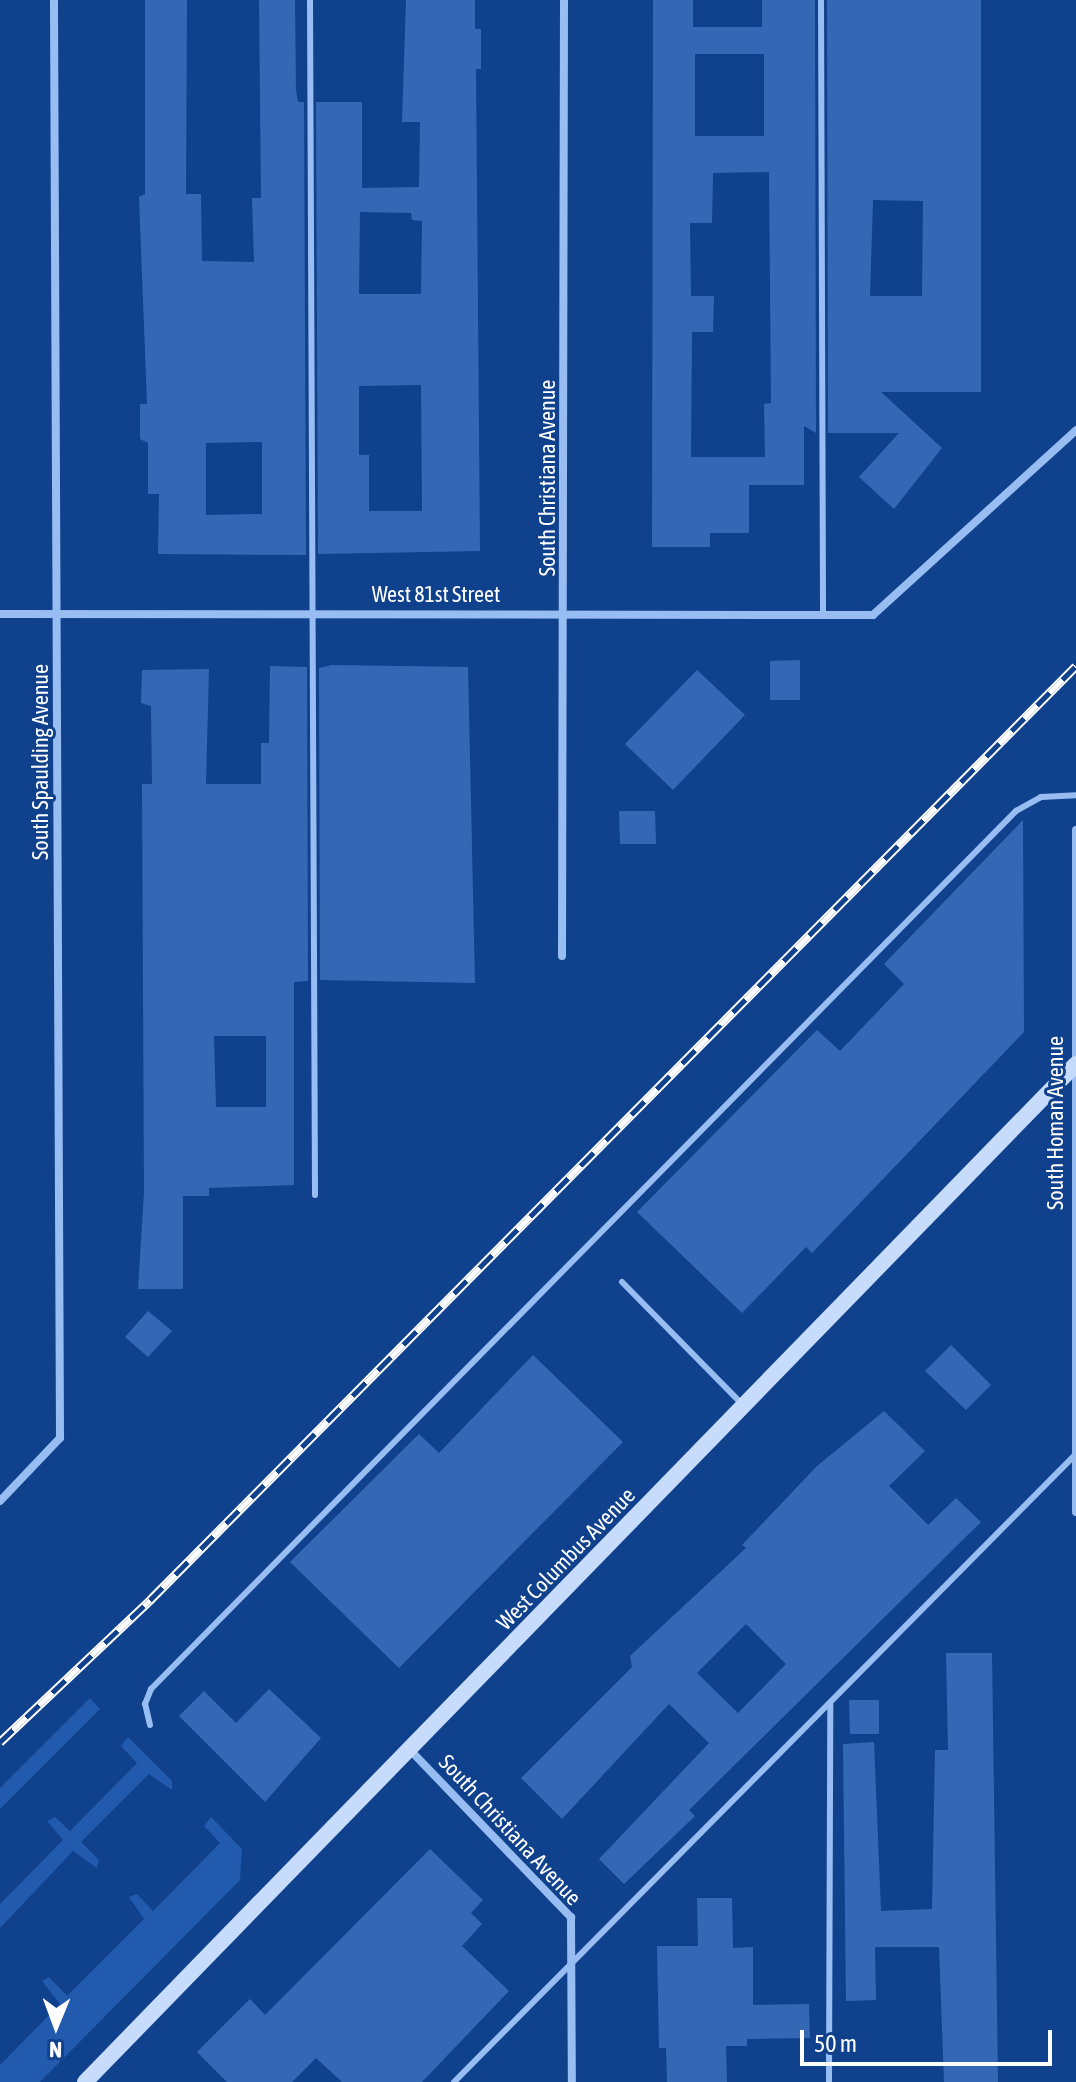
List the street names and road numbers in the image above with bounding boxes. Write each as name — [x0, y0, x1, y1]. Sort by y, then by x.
street label: South Christiana Avenue — [535, 380, 561, 576]
street label: West 81st Street — [372, 582, 500, 608]
street label: South Spaulding Avenue — [28, 664, 54, 860]
street label: South Homan Avenue — [1043, 1036, 1069, 1210]
street label: West Columbus Avenue — [491, 1482, 641, 1636]
street label: South Christiana Avenue — [433, 1749, 587, 1911]

